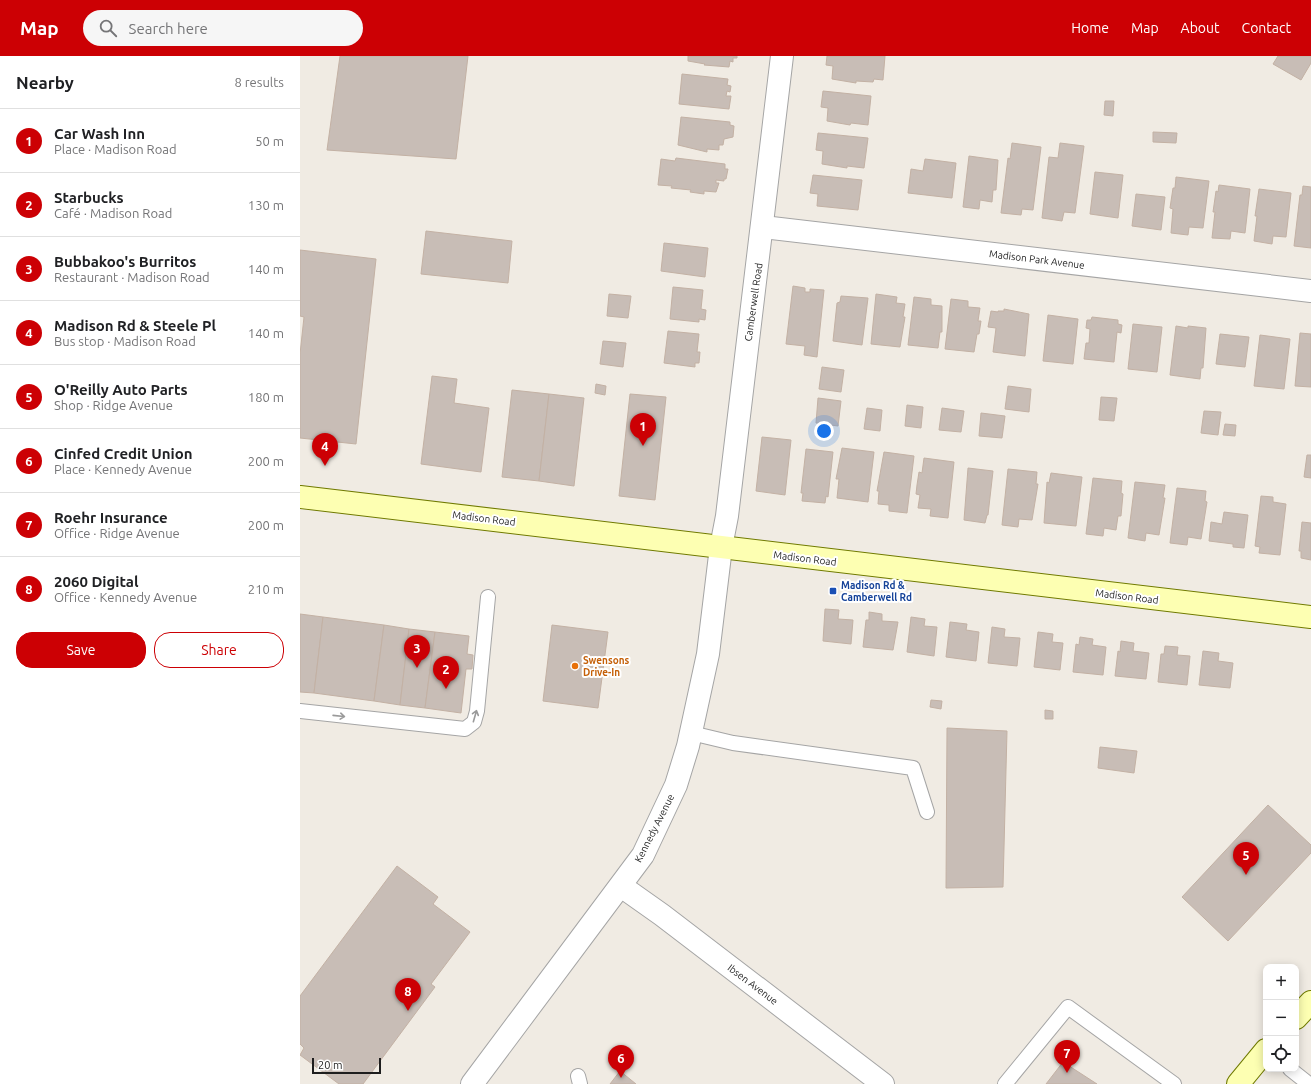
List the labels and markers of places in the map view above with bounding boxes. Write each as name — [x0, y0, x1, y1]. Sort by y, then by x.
pin: 1 — [630, 413, 656, 446]
pin: 4 — [312, 433, 338, 466]
place label: Madison Rd & Camberwell Rd — [841, 580, 912, 603]
marker: Madison Rd & Camberwell Rd — [828, 586, 838, 596]
pin: 3 — [404, 635, 430, 668]
place label: Swensons Drive-In — [583, 655, 630, 678]
pin: 2 — [433, 656, 459, 689]
marker: Swensons Drive-In — [570, 661, 580, 671]
pin: 5 — [1233, 842, 1259, 875]
pin: 8 — [395, 978, 421, 1011]
pin: 7 — [1054, 1040, 1080, 1073]
pin: 6 — [608, 1045, 634, 1078]

